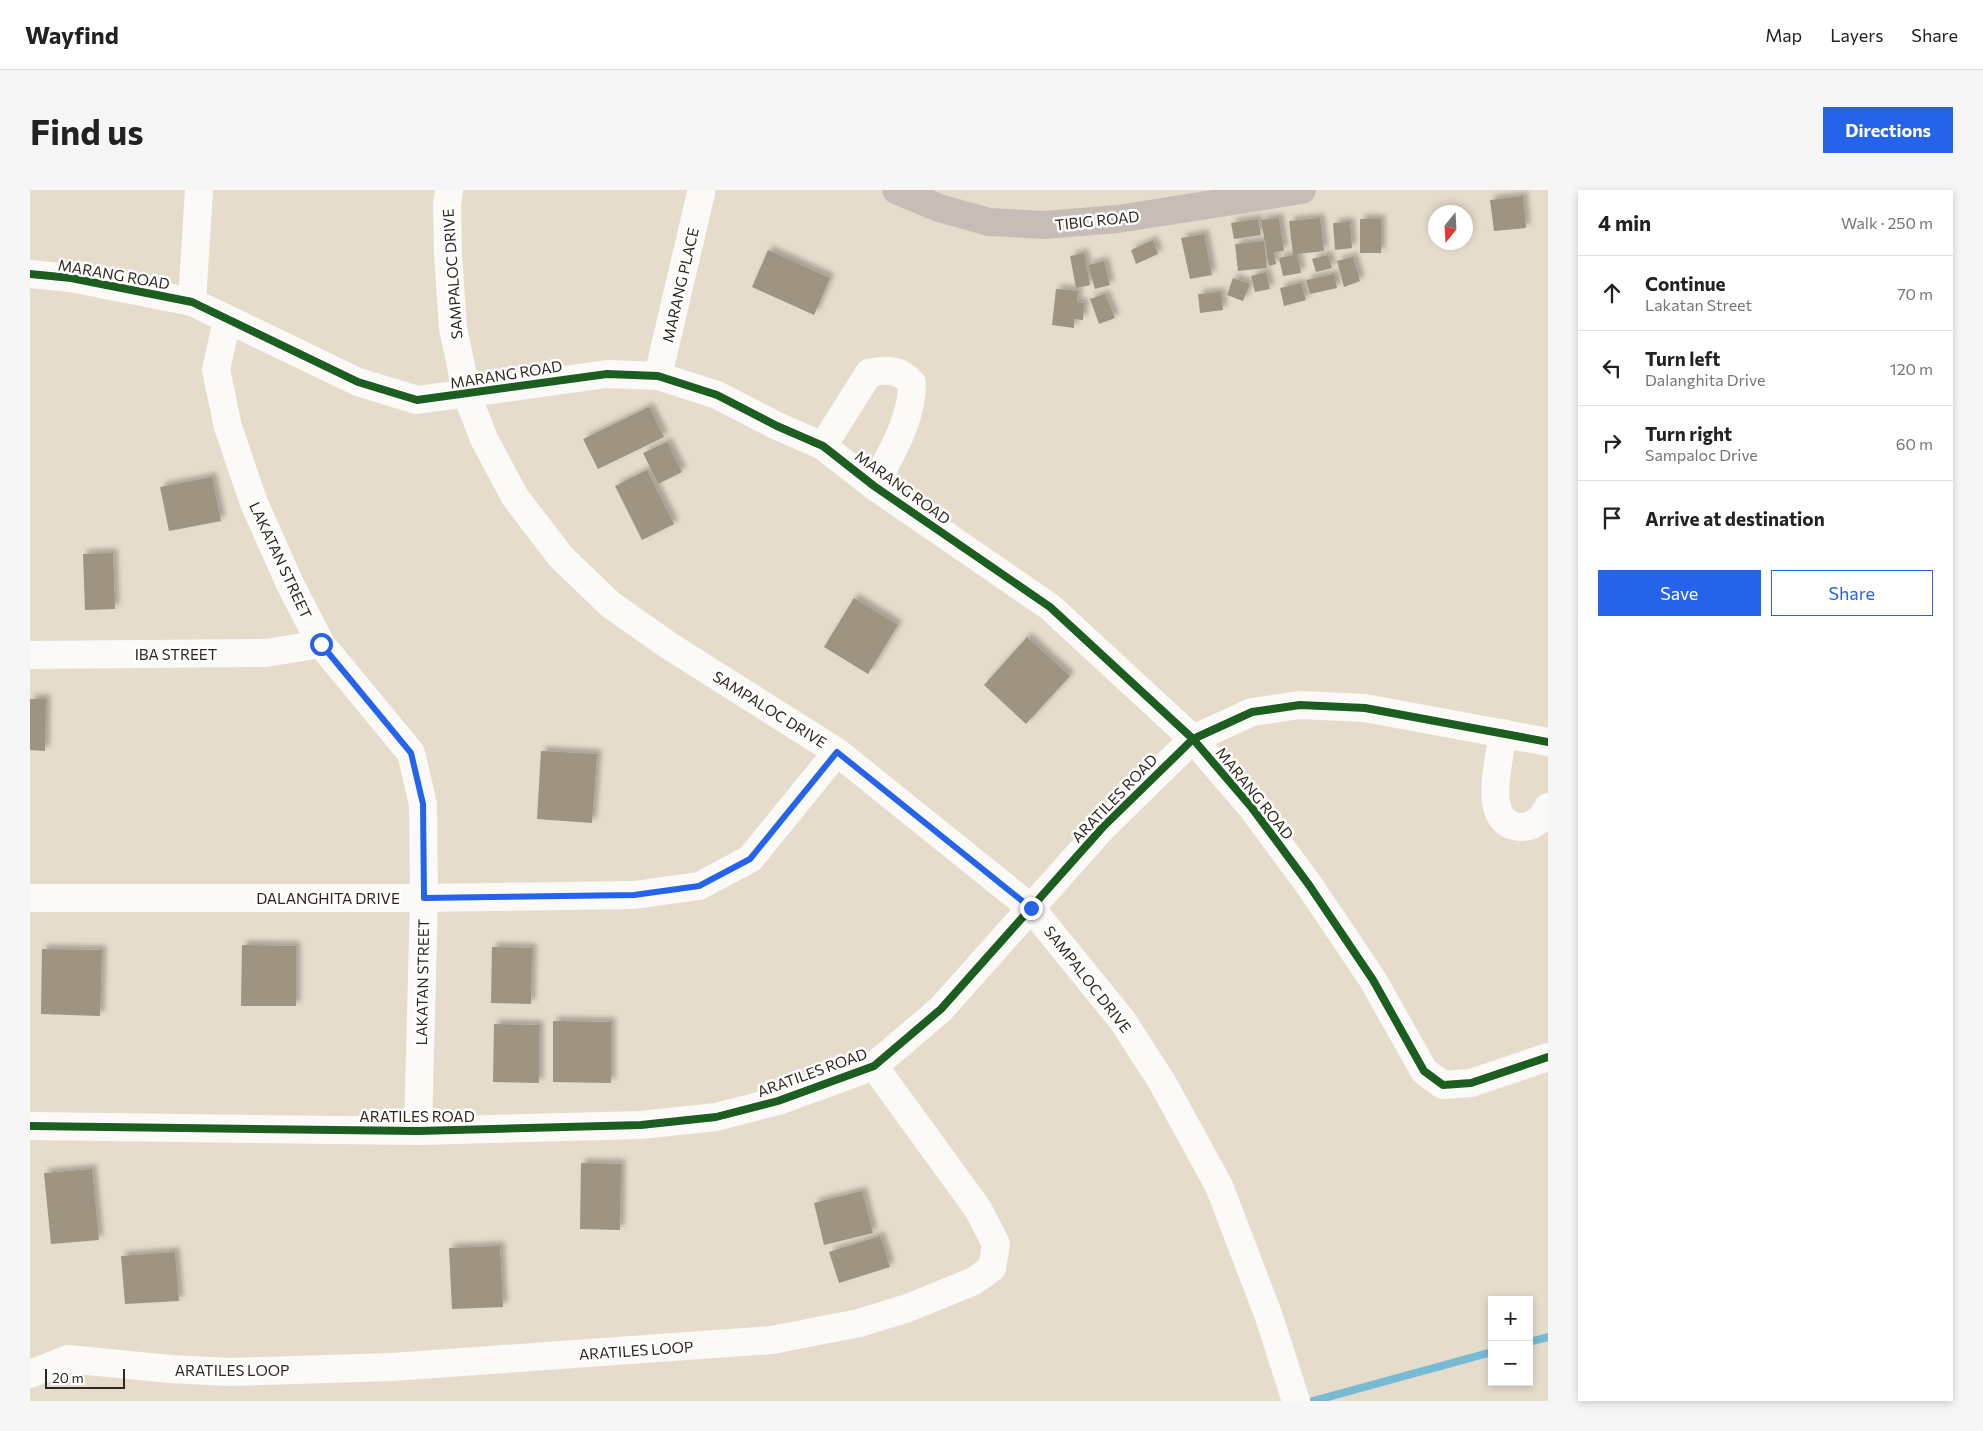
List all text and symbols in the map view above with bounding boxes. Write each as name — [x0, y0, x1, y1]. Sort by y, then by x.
text: Wayfind — [25, 20, 119, 49]
text: Map — [1765, 24, 1802, 46]
text: Layers — [1830, 24, 1883, 46]
text: Share — [1911, 24, 1958, 46]
button: Directions — [1823, 107, 1953, 153]
text: Find us — [30, 109, 144, 152]
north arrow — [1428, 205, 1473, 250]
street label: TIBIG ROAD — [1054, 207, 1140, 233]
street label: SAMPALOC DRIVE — [438, 208, 466, 340]
text: 4 min — [1598, 210, 1651, 235]
text: Walk · 250 m — [1841, 213, 1933, 232]
street label: MARANG PLACE — [658, 226, 702, 344]
street label: MARANG ROAD — [57, 255, 171, 293]
text: Continue — [1645, 272, 1725, 295]
icon: ahead — [1598, 279, 1626, 307]
text: 70 m — [1897, 284, 1933, 303]
text: Lakatan Street — [1645, 295, 1752, 314]
text: Turn left — [1645, 347, 1720, 370]
icon: left — [1598, 354, 1626, 382]
street label: MARANG ROAD — [449, 356, 563, 392]
text: 120 m — [1890, 359, 1933, 378]
text: Dalanghita Drive — [1645, 370, 1765, 389]
text: Turn right — [1645, 422, 1732, 445]
icon: right — [1598, 429, 1626, 457]
text: 60 m — [1896, 434, 1933, 453]
text: Sampaloc Drive — [1645, 445, 1758, 464]
street label: MARANG ROAD — [852, 446, 954, 528]
street label: LAKATAN STREET — [246, 499, 316, 622]
icon: arrive — [1598, 504, 1626, 532]
text: Arrive at destination — [1645, 507, 1825, 530]
button: Save — [1598, 570, 1761, 616]
button: Share — [1771, 570, 1933, 616]
route start — [310, 633, 333, 656]
street label: IBA STREET — [135, 645, 218, 663]
street label: SAMPALOC DRIVE — [710, 667, 830, 751]
street label: MARANG ROAD — [1212, 743, 1298, 843]
street label: ARATILES ROAD — [1067, 750, 1161, 846]
street label: DALANGHITA DRIVE — [256, 889, 400, 907]
route end — [1020, 897, 1043, 920]
street label: LAKATAN STREET — [412, 918, 432, 1045]
street label: SAMPALOC DRIVE — [1041, 922, 1135, 1036]
street label: ARATILES ROAD — [755, 1044, 869, 1100]
street label: ARATILES ROAD — [359, 1107, 475, 1125]
map controls — [1488, 1296, 1533, 1386]
button: + — [1488, 1296, 1533, 1341]
street label: ARATILES LOOP — [578, 1337, 694, 1363]
button: − — [1488, 1341, 1533, 1386]
street label: ARATILES LOOP — [175, 1361, 289, 1379]
scale bar — [45, 1366, 125, 1389]
text: 20 m — [52, 1369, 84, 1386]

